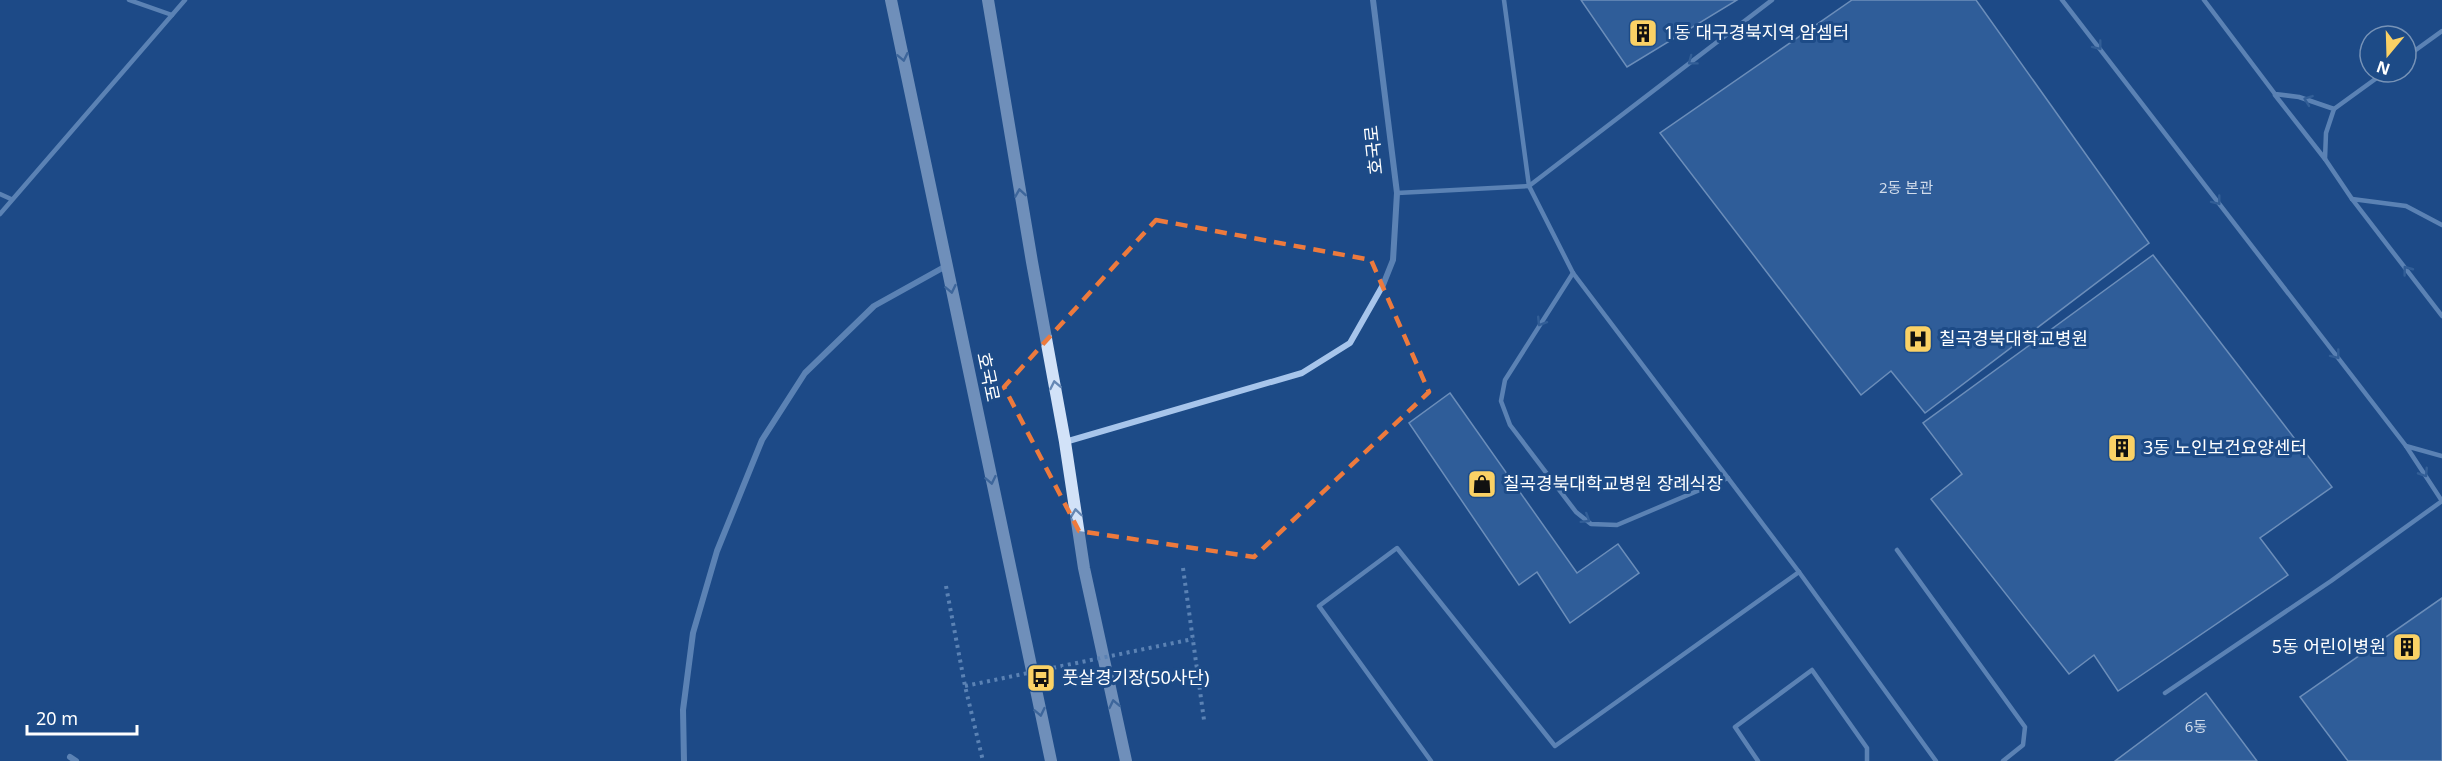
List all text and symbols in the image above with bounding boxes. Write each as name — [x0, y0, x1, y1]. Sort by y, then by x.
building icon: 1동 대구경북지역 암셈터 — [1627, 17, 1659, 49]
place label: 1동 대구경북지역 암셈터 — [1664, 20, 1849, 44]
north arrow — [2358, 24, 2418, 84]
one-way arrow — [2090, 40, 2101, 51]
one-way arrow — [896, 52, 909, 62]
one-way arrow — [1688, 54, 1699, 65]
text: N — [2373, 56, 2393, 81]
one-way arrow — [2303, 95, 2314, 108]
street label: 호국로 — [1358, 124, 1388, 176]
house number: 2동 본관 — [1879, 177, 1933, 197]
one-way arrow — [1014, 188, 1027, 198]
one-way arrow — [2210, 194, 2221, 205]
one-way arrow — [2403, 265, 2414, 276]
one-way arrow — [943, 284, 956, 294]
one-way arrow — [1537, 316, 1549, 326]
hospital icon: 칠곡경북대학교병원 — [1902, 323, 1934, 355]
place label: 칠곡경북대학교병원 — [1939, 326, 2088, 350]
one-way arrow — [2329, 348, 2340, 359]
street label: 호국로 — [972, 350, 1006, 404]
one-way arrow — [1049, 380, 1061, 389]
building icon: 3동 노인보건요양센터 — [2106, 432, 2138, 464]
place label: 3동 노인보건요양센터 — [2143, 435, 2307, 459]
one-way arrow — [2417, 467, 2429, 477]
shop icon: 칠곡경북대학교병원 장례식장 — [1466, 468, 1498, 500]
place label: 칠곡경북대학교병원 장례식장 — [1503, 471, 1723, 495]
one-way arrow — [984, 475, 997, 485]
one-way arrow — [1070, 508, 1082, 517]
one-way arrow — [1579, 511, 1590, 522]
building icon: 5동 어린이병원 — [2391, 631, 2423, 663]
place label: 5동 어린이병원 — [2272, 634, 2386, 658]
bus stop icon: 풋살경기장(50사단) — [1025, 662, 1057, 694]
place label: 풋살경기장(50사단) — [1062, 665, 1209, 689]
scale bar — [27, 698, 136, 736]
one-way arrow — [1108, 699, 1121, 709]
text: 20 m — [36, 706, 78, 730]
one-way arrow — [1033, 707, 1046, 717]
house number: 6동 — [2185, 716, 2207, 736]

